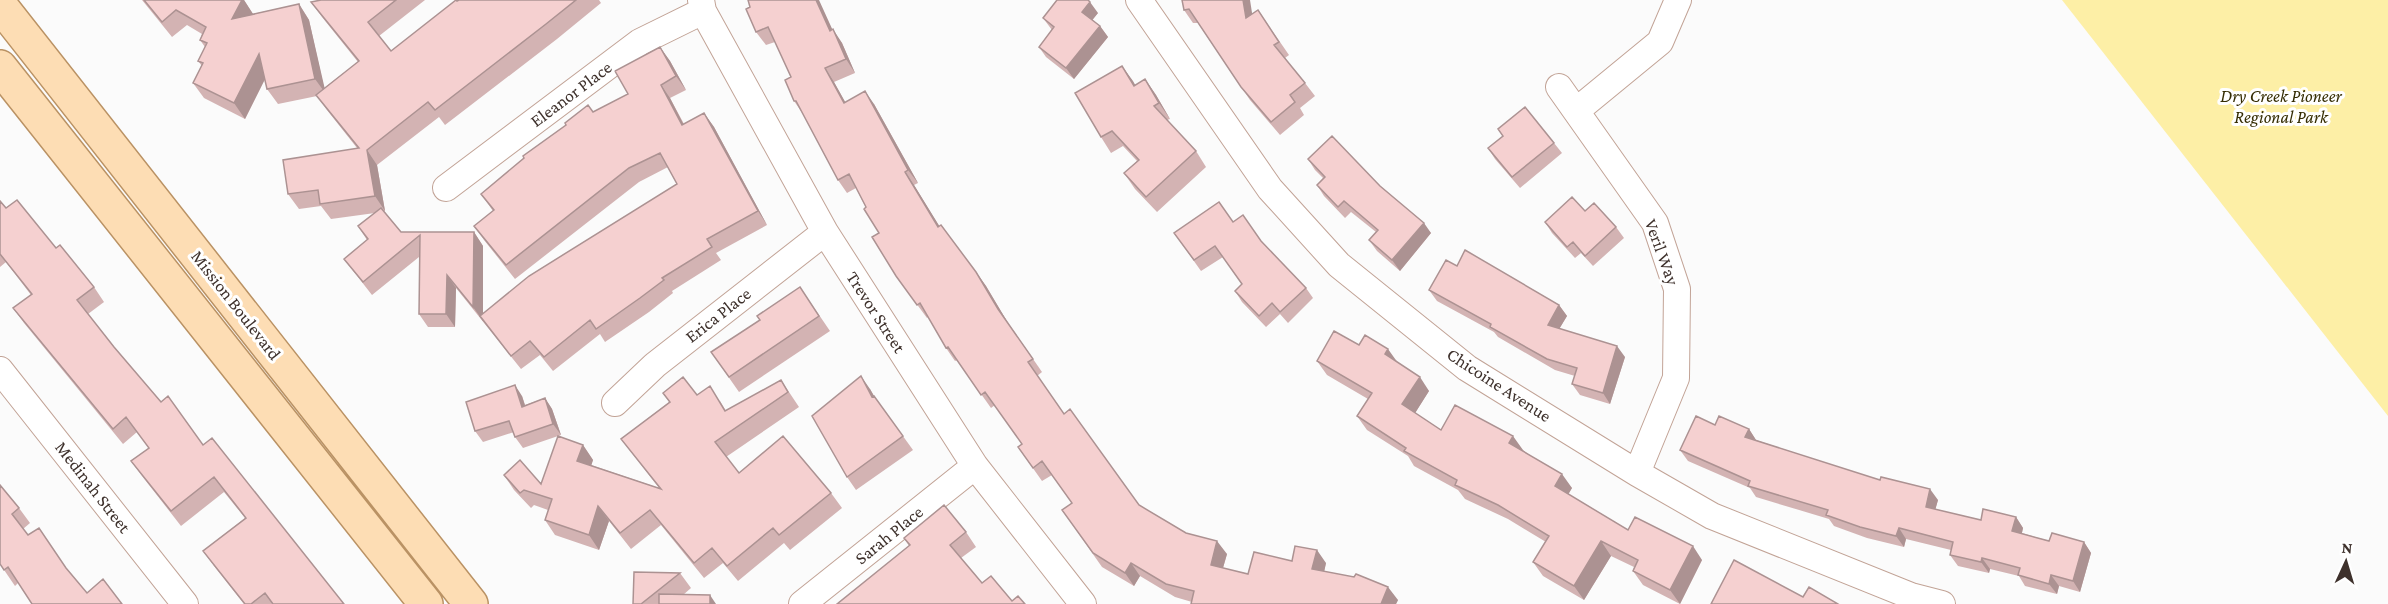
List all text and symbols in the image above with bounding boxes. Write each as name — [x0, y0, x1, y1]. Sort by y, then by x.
street label: Eleanor Place — [526, 57, 616, 131]
park label: Dry Creek Pioneer Regional Park — [2220, 86, 2342, 127]
street label: Veril Way — [1641, 216, 1683, 288]
street label: Mission Boulevard — [187, 246, 285, 364]
street label: Trevor Street — [842, 268, 910, 357]
street label: Erica Place — [681, 283, 755, 347]
street label: Chicoine Avenue — [1443, 344, 1555, 426]
street label: Medinah Street — [51, 437, 135, 537]
street label: Sarah Place — [851, 502, 927, 568]
north arrow — [2316, 532, 2376, 592]
text: N — [2341, 539, 2353, 556]

